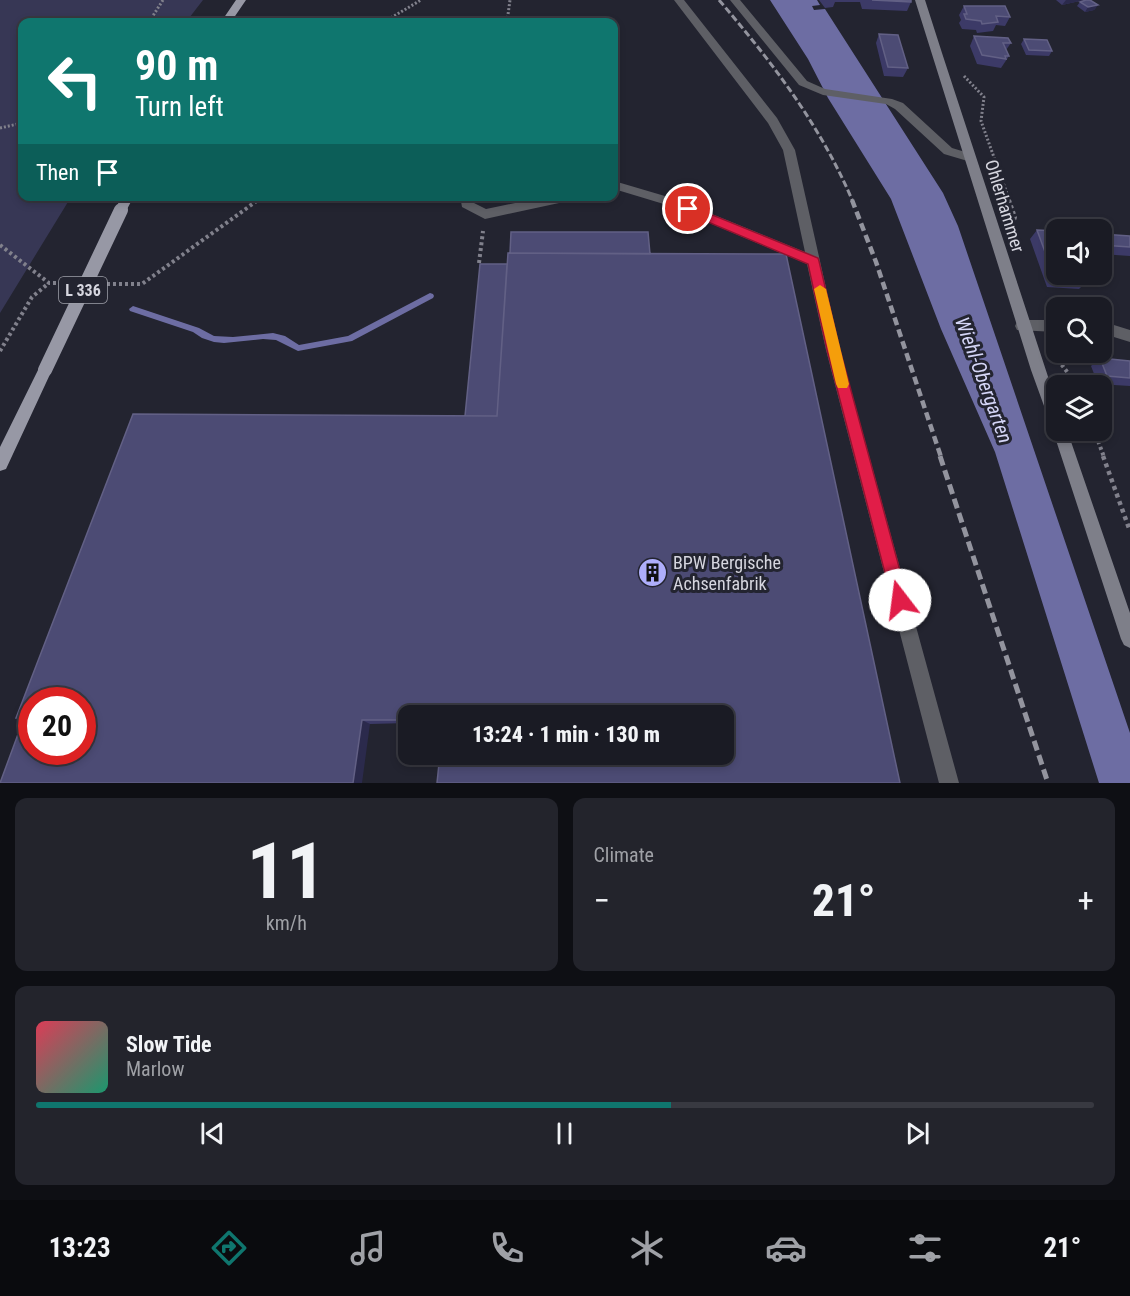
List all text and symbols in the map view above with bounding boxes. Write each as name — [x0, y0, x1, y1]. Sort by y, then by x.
text: 90 m — [135, 41, 218, 90]
icon: left — [36, 42, 114, 120]
text: Turn left — [135, 91, 224, 123]
icon: arrive — [91, 156, 124, 189]
street label: Ohlerhammer — [981, 157, 1029, 255]
text: Then — [36, 160, 79, 185]
pin — [662, 183, 713, 234]
icon: arrive — [671, 192, 704, 225]
map controls — [1046, 219, 1112, 441]
button: sound — [1046, 219, 1112, 285]
road number: L 336 — [59, 277, 107, 303]
button: search — [1046, 297, 1112, 363]
water label: Wiehl-Obergarten — [950, 314, 1018, 446]
button: layers — [1046, 375, 1112, 441]
place label: BPW Bergische Achsenfabrik — [673, 552, 781, 594]
building icon: BPW Bergische Achsenfabrik — [636, 556, 668, 588]
position arrow — [868, 568, 932, 632]
speed limit sign: 20 — [18, 687, 96, 765]
text: 13:24 · 1 min · 130 m — [472, 722, 660, 747]
text: 11 — [247, 826, 326, 917]
text: Climate — [594, 843, 654, 867]
text: 21° — [812, 874, 876, 927]
text: − — [594, 881, 610, 920]
text: + — [1078, 881, 1094, 920]
text: km/h — [266, 911, 307, 935]
text: Slow Tide — [126, 1032, 212, 1057]
text: Marlow — [126, 1057, 184, 1081]
icon: previous — [196, 1117, 229, 1150]
icon: pause — [548, 1117, 581, 1150]
icon: next — [901, 1117, 934, 1150]
icon: directions — [208, 1227, 250, 1269]
icon: music — [347, 1227, 389, 1269]
icon: phone — [486, 1227, 528, 1269]
icon: climate — [626, 1227, 668, 1269]
icon: car — [765, 1227, 807, 1269]
icon: filters — [904, 1227, 946, 1269]
text: 13:23 — [49, 1232, 111, 1264]
text: 21° — [1043, 1232, 1081, 1264]

